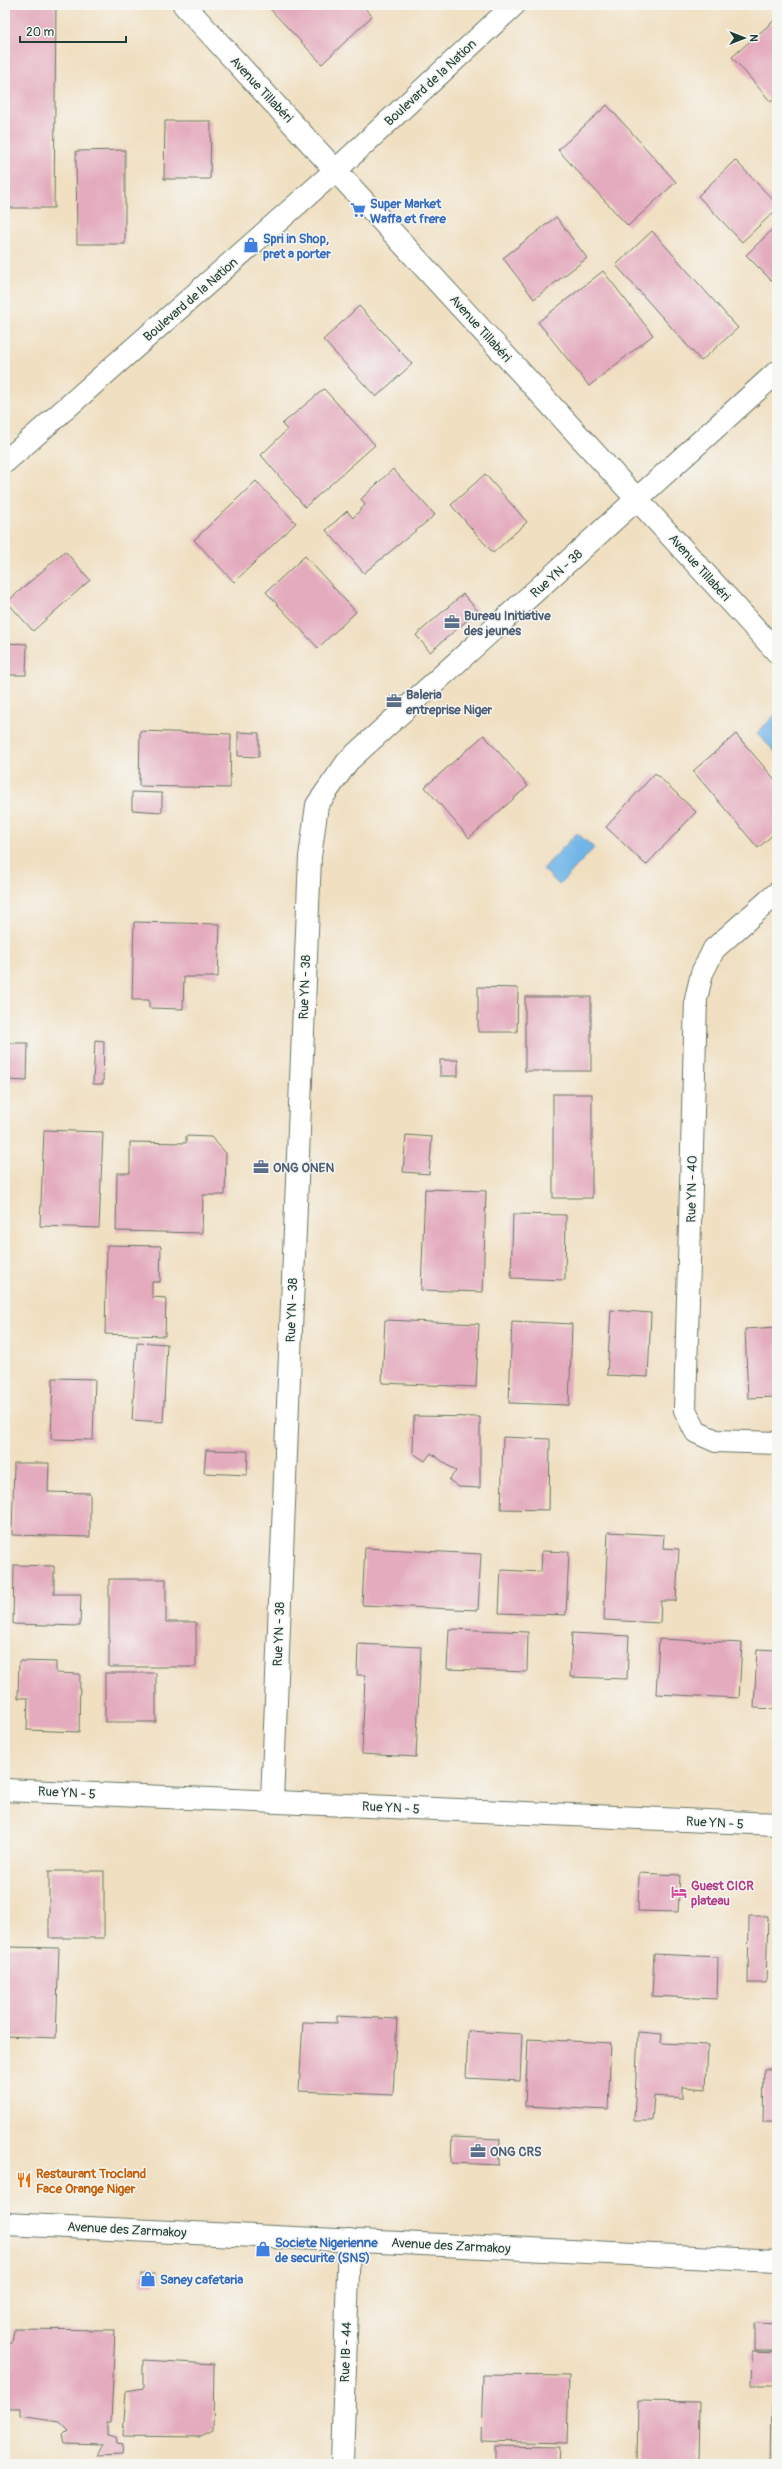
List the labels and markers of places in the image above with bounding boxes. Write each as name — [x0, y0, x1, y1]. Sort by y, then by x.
place label: Super Market Waffa et frere — [370, 196, 446, 227]
supermarket icon: Super Market Waffa et frere — [349, 201, 367, 219]
place label: Spri in Shop, pret a porter — [263, 231, 331, 262]
shop icon: Spri in Shop, pret a porter — [242, 236, 260, 254]
place label: Bureau Initiative des jeunes — [464, 608, 551, 639]
office icon: Bureau Initiative des jeunes — [443, 613, 461, 631]
place label: Baleria entreprise Niger — [405, 687, 493, 718]
office icon: Baleria entreprise Niger — [385, 692, 403, 710]
office icon: ONG ONEN — [252, 1158, 270, 1176]
place label: ONG ONEN — [273, 1160, 335, 1176]
place label: Guest CICR plateau — [691, 1878, 754, 1909]
hotel icon: Guest CICR plateau — [670, 1883, 688, 1901]
office icon: ONG CRS — [469, 2142, 487, 2160]
place label: ONG CRS — [490, 2144, 542, 2160]
place label: Restaurant Trocland Face Orange Niger — [36, 2166, 146, 2197]
restaurant icon: Restaurant Trocland Face Orange Niger — [15, 2171, 33, 2189]
place label: Societe Nigerienne de securite (SNS) — [275, 2235, 378, 2266]
shop icon: Societe Nigerienne de securite (SNS) — [254, 2240, 272, 2258]
shop icon: Saney cafetaria — [139, 2270, 157, 2288]
place label: Saney cafetaria — [160, 2272, 243, 2288]

